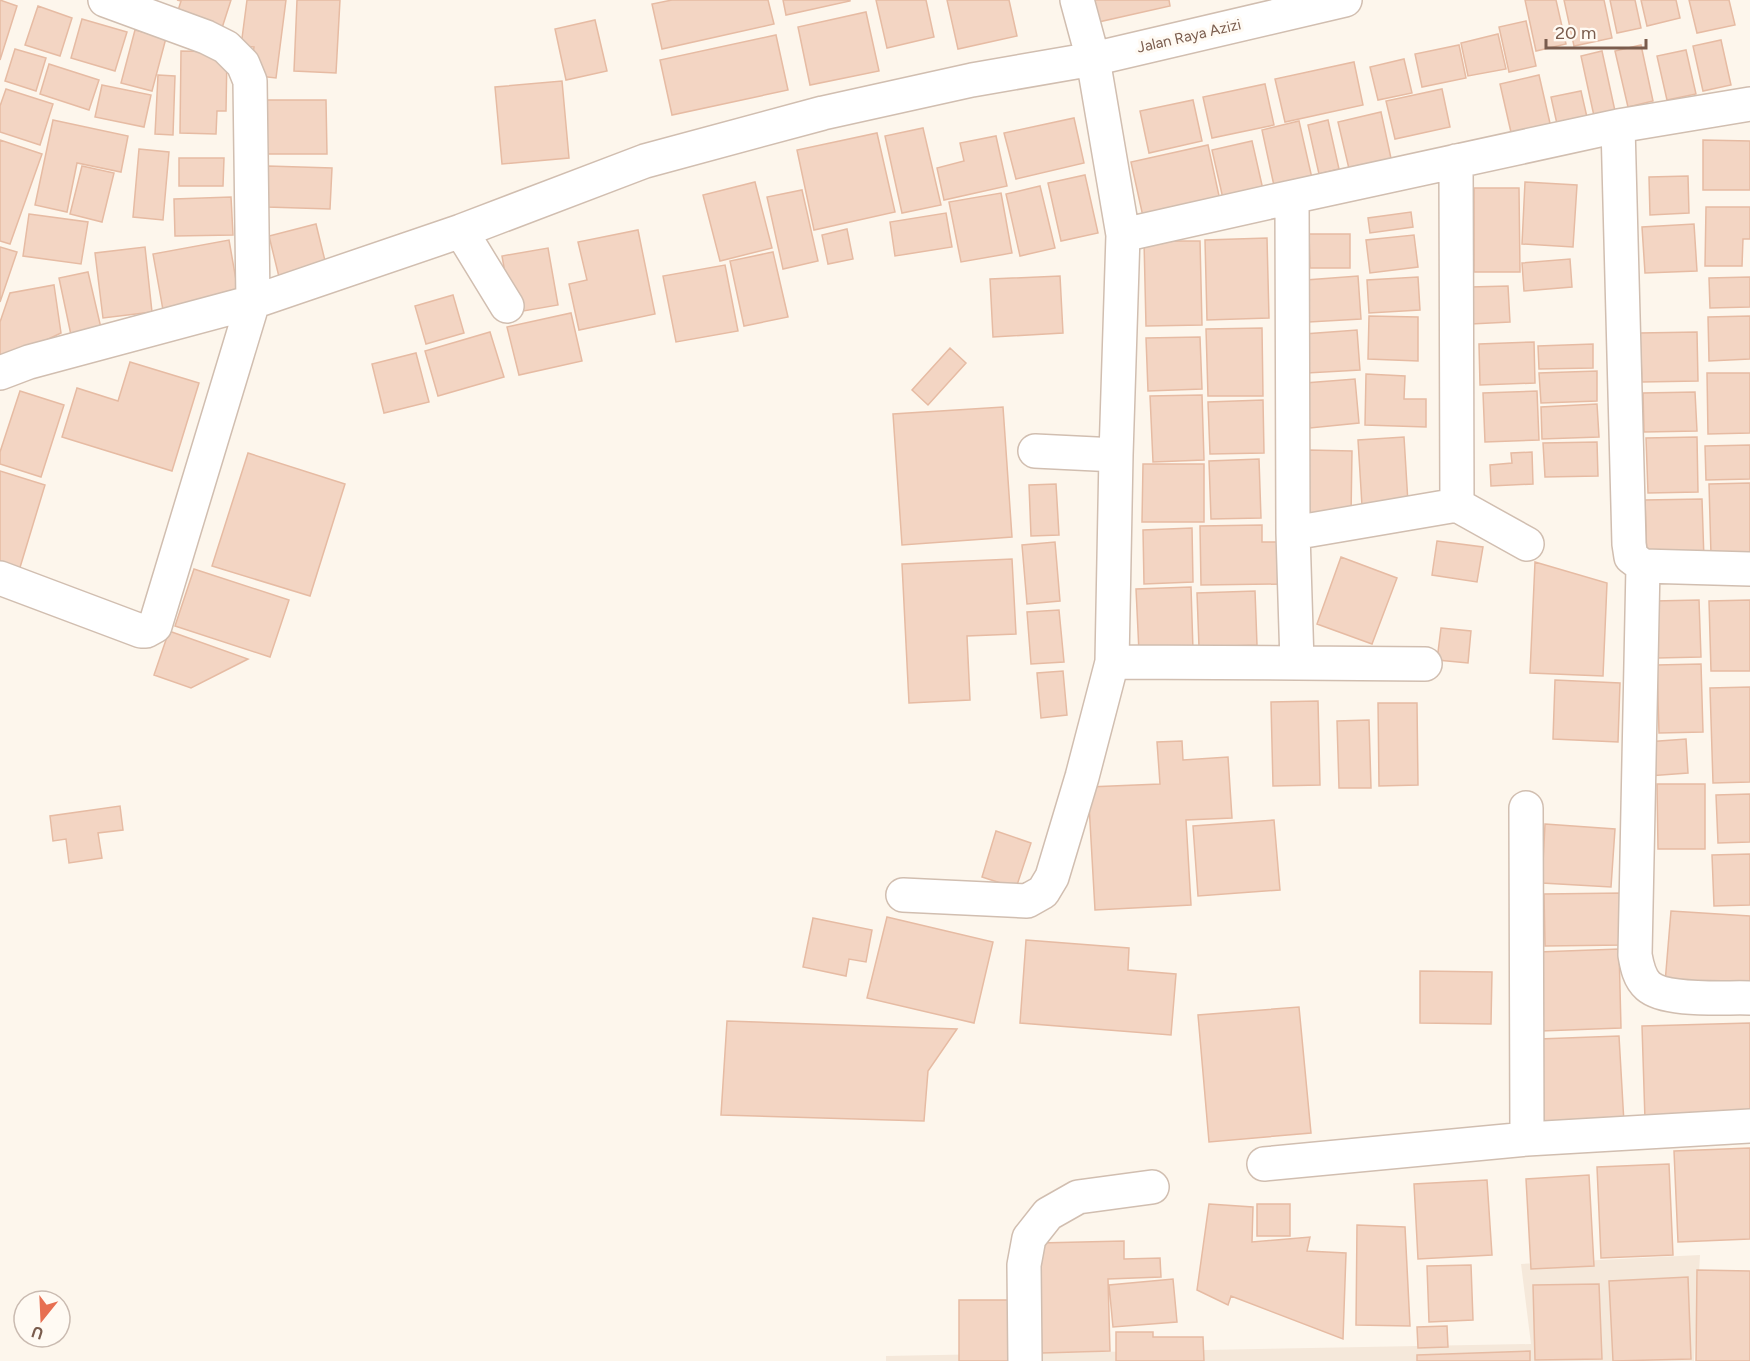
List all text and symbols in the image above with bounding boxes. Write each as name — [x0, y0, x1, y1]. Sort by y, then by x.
scale bar — [1546, 12, 1646, 50]
street label: Jalan Raya Azizi — [1135, 15, 1243, 57]
text: 20 m — [1555, 22, 1596, 44]
north arrow — [12, 1289, 72, 1349]
text: U — [29, 1322, 46, 1344]

